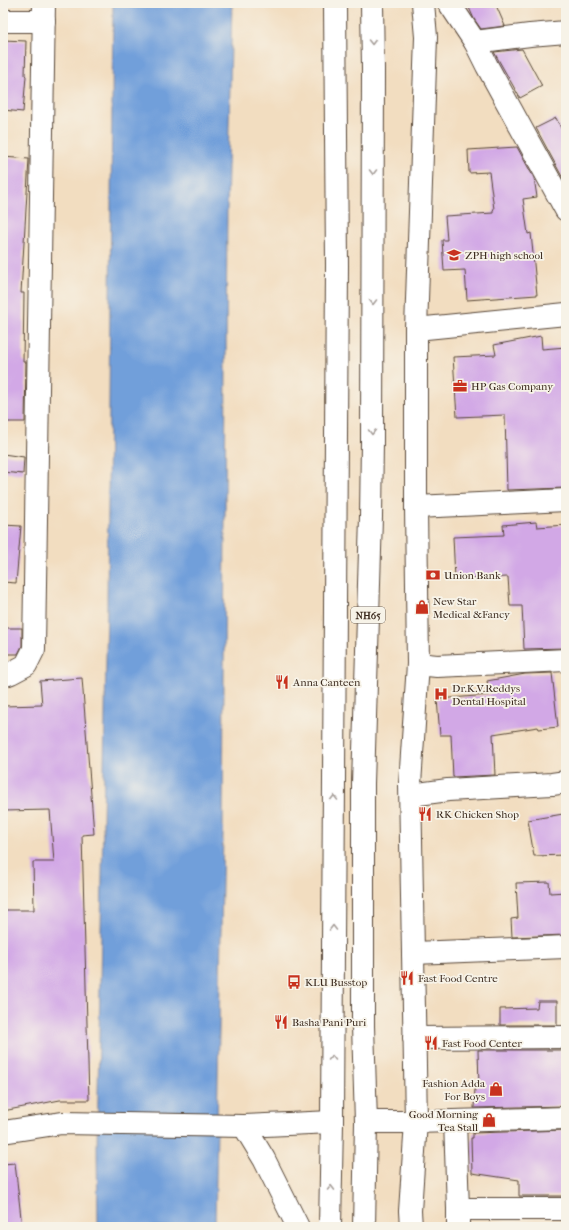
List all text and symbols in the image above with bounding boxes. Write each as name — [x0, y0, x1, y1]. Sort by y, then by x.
one-way arrow — [368, 39, 376, 45]
one-way arrow — [369, 169, 377, 175]
school or university icon: ZPH high school — [446, 247, 462, 263]
place label: ZPH high school — [465, 249, 543, 262]
one-way arrow — [369, 299, 377, 305]
office icon: HP Gas Company — [452, 378, 468, 394]
place label: HP Gas Company — [471, 380, 554, 393]
one-way arrow — [368, 429, 376, 435]
bank icon: Union Bank — [425, 567, 441, 583]
place label: Union Bank — [444, 569, 501, 582]
place label: New Star Medical &Fancy — [433, 595, 511, 621]
shop icon: New Star Medical &Fancy — [414, 599, 430, 615]
road number: NH65 — [351, 607, 385, 623]
restaurant icon: Anna Canteen — [274, 674, 290, 690]
place label: Anna Canteen — [292, 676, 361, 689]
place label: Dr.K.V.Reddys Dental Hospital — [452, 682, 526, 708]
hospital icon: Dr.K.V.Reddys Dental Hospital — [433, 686, 449, 702]
one-way arrow — [330, 795, 338, 801]
restaurant icon: RK Chicken Shop — [417, 806, 433, 822]
place label: RK Chicken Shop — [436, 808, 519, 821]
one-way arrow — [329, 925, 337, 931]
restaurant icon: Fast Food Centre — [399, 970, 415, 986]
place label: Fast Food Centre — [418, 972, 498, 985]
bus stop icon: KLU Busstop — [286, 974, 302, 990]
place label: KLU Busstop — [305, 976, 367, 989]
restaurant icon: Basha Pani Puri — [273, 1014, 289, 1030]
place label: Basha Pani Puri — [292, 1016, 367, 1029]
restaurant icon: Fast Food Center — [423, 1035, 439, 1051]
place label: Fast Food Center — [442, 1037, 522, 1050]
one-way arrow — [328, 1055, 336, 1061]
place label: Fashion Adda For Boys — [422, 1077, 486, 1103]
shop icon: Fashion Adda For Boys — [488, 1081, 504, 1097]
place label: Good Morning Tea Stall — [409, 1108, 478, 1134]
shop icon: Good Morning Tea Stall — [481, 1112, 497, 1128]
one-way arrow — [326, 1185, 335, 1191]

